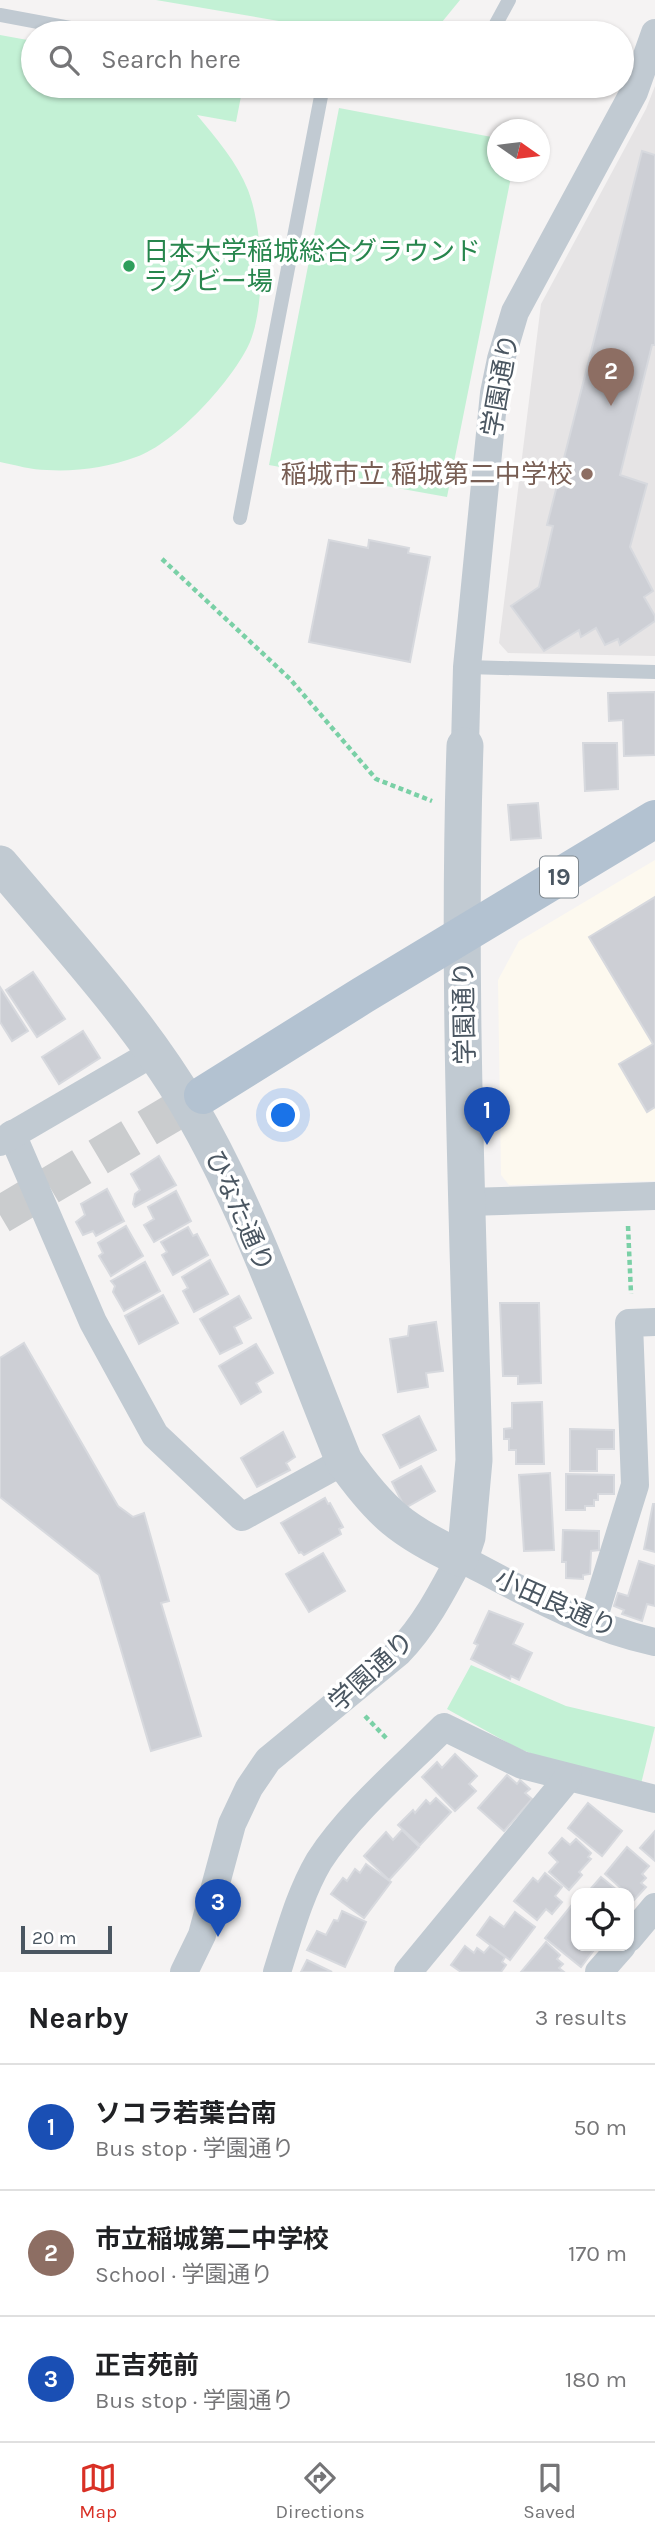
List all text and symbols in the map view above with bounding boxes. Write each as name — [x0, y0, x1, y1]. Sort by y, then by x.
search box — [21, 21, 634, 98]
icon: search — [45, 41, 83, 79]
text: Search here — [101, 44, 241, 75]
north arrow — [487, 119, 550, 182]
place label: 日本大学稲城総合グラウンド ラグビー場 — [143, 236, 481, 297]
marker: 日本大学稲城総合グラウンド ラグビー場 — [121, 258, 137, 274]
street label: 学園通り — [476, 331, 525, 439]
pin: 2 — [588, 348, 634, 406]
place label: 稲城市立 稲城第二中学校 — [281, 459, 573, 490]
marker: 稲城市立 稲城第二中学校 — [579, 466, 595, 482]
road number: 19 — [540, 856, 578, 898]
street label: 学園通り — [448, 961, 481, 1065]
pin: 1 — [464, 1087, 510, 1145]
your location — [266, 1098, 300, 1132]
street label: ひなた通り — [199, 1146, 280, 1277]
street label: 小田良通り — [490, 1563, 621, 1644]
street label: 学園通り — [322, 1625, 420, 1718]
pin: 3 — [195, 1879, 241, 1937]
map controls — [571, 1888, 634, 1951]
button: locate — [571, 1888, 634, 1951]
scale bar — [21, 1923, 112, 1955]
text: 20 m — [32, 1927, 77, 1949]
text: Nearby — [28, 2000, 128, 2036]
text: 3 results — [535, 2004, 627, 2031]
text: ソコラ若葉台南 — [95, 2098, 277, 2129]
text: 1 — [47, 2114, 55, 2141]
text: 50 m — [573, 2114, 627, 2141]
text: Bus stop · 学園通り — [95, 2135, 295, 2162]
text: 市立稲城第二中学校 — [95, 2224, 329, 2255]
text: 2 — [44, 2240, 58, 2267]
text: 170 m — [568, 2240, 627, 2267]
text: School · 学園通り — [95, 2261, 273, 2288]
text: 正吉苑前 — [95, 2350, 199, 2381]
text: 3 — [44, 2366, 58, 2393]
text: 180 m — [565, 2366, 627, 2393]
text: Bus stop · 学園通り — [95, 2387, 295, 2414]
tab: Map — [79, 2459, 117, 2523]
tab: Directions — [276, 2459, 365, 2523]
tab: Saved — [523, 2459, 576, 2523]

